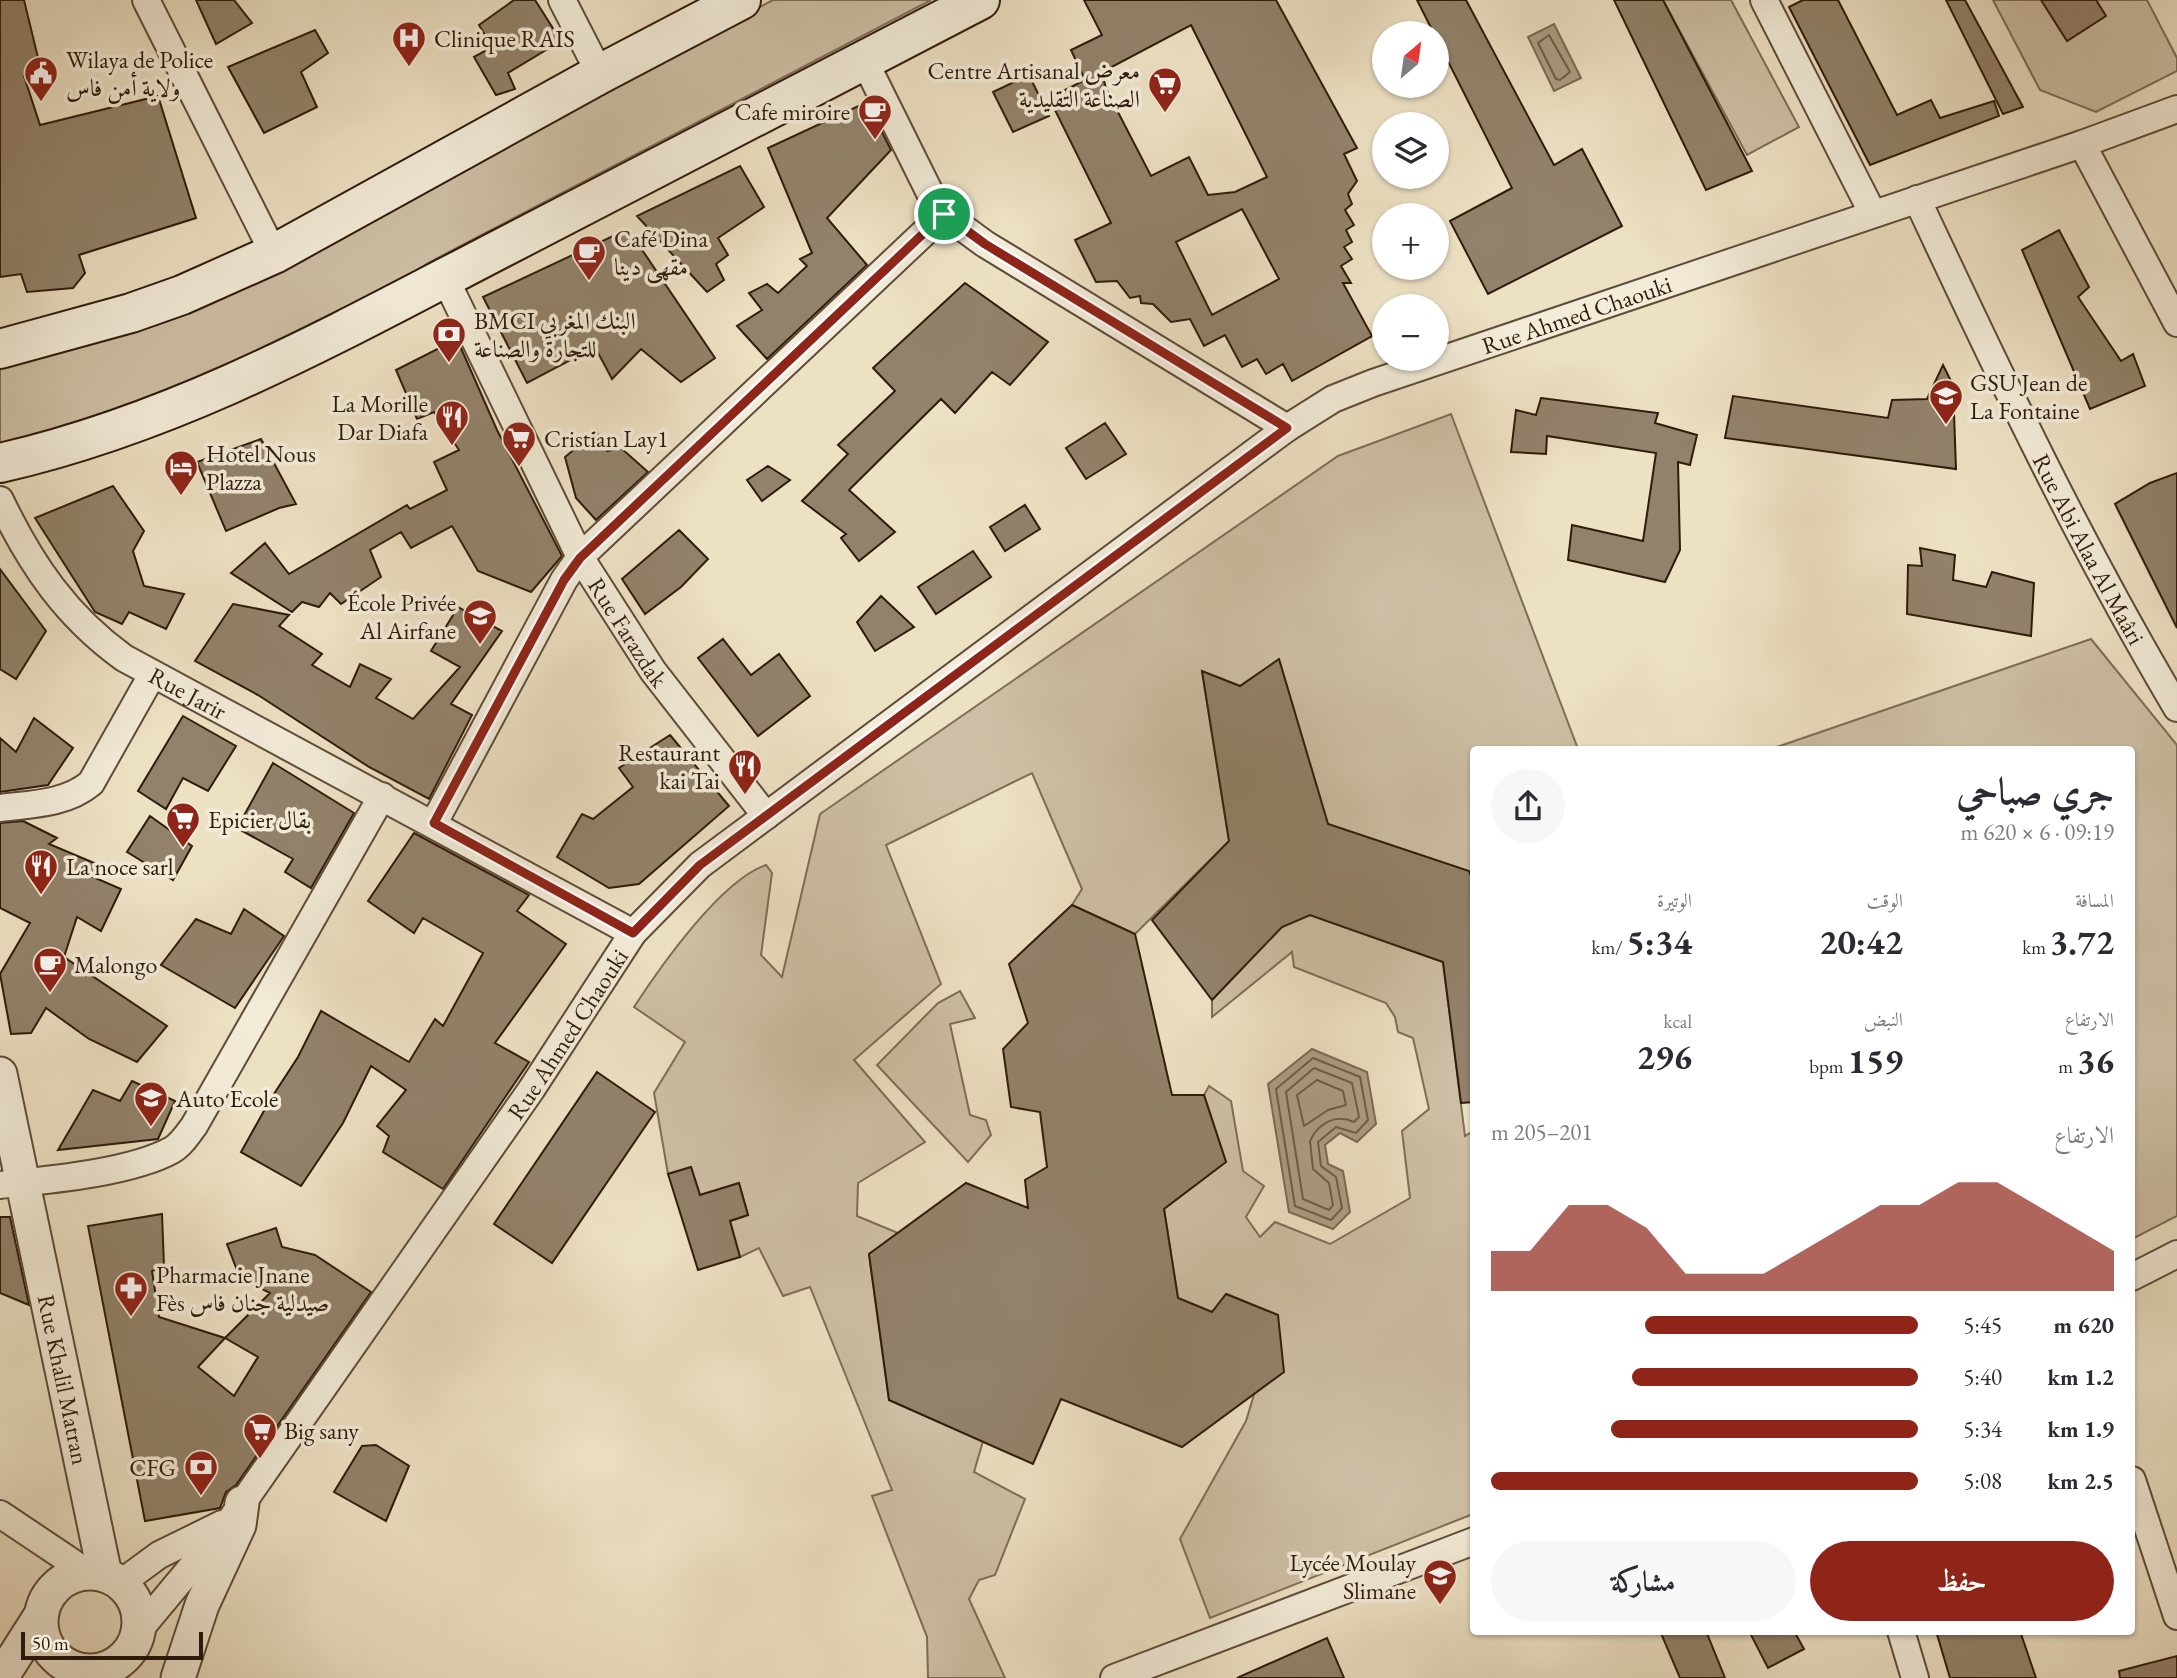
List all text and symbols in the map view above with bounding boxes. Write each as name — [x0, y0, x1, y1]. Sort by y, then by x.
hospital icon: Clinique RAIS — [390, 19, 428, 68]
north arrow — [1372, 21, 1449, 98]
map controls — [1372, 21, 1449, 371]
place label: Clinique RAIS — [434, 23, 575, 54]
place label: Wilaya de Police ولاية أمن فاس — [66, 44, 213, 104]
public building icon: Wilaya de Police ولاية أمن فاس — [22, 54, 60, 103]
place label: Centre Artisanal معرض الصناعة التقليدية — [928, 55, 1140, 114]
supermarket icon: Centre Artisanal معرض الصناعة التقليدية — [1146, 65, 1184, 114]
cafe icon: Cafe miroire — [856, 92, 894, 141]
place label: Cafe miroire — [734, 96, 850, 127]
button: layers — [1372, 112, 1449, 189]
pin — [914, 184, 974, 244]
icon: arrive — [925, 195, 963, 233]
button: + — [1372, 203, 1449, 280]
place label: Café Dina مقهى دينا — [614, 223, 708, 284]
cafe icon: Café Dina مقهى دينا — [570, 233, 608, 282]
street label: Rue Ahmed Chaouki — [1478, 268, 1676, 361]
button: − — [1372, 294, 1449, 371]
place label: BMCI البنك المغربي للتجارة والصناعة — [474, 305, 636, 364]
bank icon: BMCI البنك المغربي للتجارة والصناعة — [430, 315, 468, 364]
place label: GSU Jean de La Fontaine — [1970, 367, 2087, 426]
school or university icon: GSU Jean de La Fontaine — [1927, 377, 1965, 426]
place label: La Morille Dar Diafa — [332, 388, 428, 447]
restaurant icon: La Morille Dar Diafa — [433, 398, 471, 447]
supermarket icon: Cristian Lay1 — [500, 419, 538, 468]
place label: Cristian Lay1 — [544, 423, 669, 454]
place label: Hotel Nous Plazza — [206, 438, 316, 497]
hotel icon: Hotel Nous Plazza — [162, 448, 200, 497]
street label: Rue Abi Alaa Al Maâri — [2026, 448, 2152, 650]
street label: Rue Farazdak — [581, 571, 675, 694]
place label: École Privée Al Airfane — [347, 587, 456, 646]
school or university icon: École Privée Al Airfane — [461, 597, 499, 646]
street label: Rue Jarir — [144, 659, 232, 726]
place label: Restaurant kai Tai — [618, 737, 720, 796]
restaurant icon: Restaurant kai Tai — [726, 747, 764, 796]
text: جري صباحي — [1957, 766, 2114, 815]
button: share — [1491, 769, 1565, 843]
supermarket icon: Epicier بقال — [164, 800, 202, 849]
place label: Epicier بقال — [208, 804, 311, 835]
text: 09:19 · 6 × 620 m — [1961, 817, 2114, 847]
restaurant icon: La noce sarl — [22, 847, 60, 896]
place label: La noce sarl — [66, 851, 174, 882]
text: الوتيرة — [1657, 888, 1692, 913]
text: الوقت — [1867, 888, 1903, 913]
text: المسافة — [2075, 888, 2114, 913]
text: 5:34 — [1627, 919, 1692, 964]
text: 20:42 — [1819, 919, 1903, 964]
text: 3.72 — [2050, 919, 2114, 964]
text: /km — [1591, 935, 1627, 960]
text: km — [2022, 935, 2050, 960]
street label: Rue Ahmed Chaouki — [500, 942, 634, 1126]
cafe icon: Malongo — [31, 945, 69, 994]
place label: Malongo — [74, 949, 157, 980]
text: النبض — [1864, 1007, 1903, 1032]
text: الارتفاع — [2065, 1007, 2114, 1032]
text: kcal — [1663, 1009, 1692, 1034]
text: 296 — [1636, 1034, 1692, 1079]
text: 159 — [1847, 1038, 1903, 1083]
text: 36 — [2077, 1038, 2114, 1083]
text: bpm — [1809, 1054, 1847, 1079]
text: m — [2058, 1054, 2077, 1079]
school or university icon: Auto Ecole — [132, 1079, 170, 1128]
place label: Auto Ecole — [175, 1083, 278, 1114]
text: 201–205 m — [1491, 1117, 1592, 1147]
text: الارتفاع — [2054, 1120, 2114, 1150]
place label: Pharmacie Jnane Fès صيدلية جنان فاس — [156, 1259, 329, 1318]
pharmacy icon: Pharmacie Jnane Fès صيدلية جنان فاس — [112, 1269, 150, 1318]
street label: Rue Khalil Matran — [31, 1291, 97, 1468]
text: 5:45 — [1963, 1310, 2002, 1340]
text: 620 m — [2053, 1310, 2114, 1340]
text: 5:40 — [1963, 1362, 2002, 1392]
text: 1.2 km — [2047, 1362, 2114, 1392]
supermarket icon: Big sany — [241, 1411, 279, 1460]
text: 5:34 — [1963, 1414, 2002, 1444]
text: 1.9 km — [2047, 1414, 2114, 1444]
place label: Big sany — [284, 1415, 359, 1446]
bank icon: CFG — [182, 1448, 220, 1497]
place label: CFG — [129, 1452, 176, 1483]
text: 5:08 — [1963, 1466, 2002, 1496]
text: 2.5 km — [2047, 1466, 2114, 1496]
button: مشاركة — [1491, 1541, 1796, 1621]
button: حفظ — [1810, 1541, 2114, 1621]
place label: Lycée Moulay Slimane — [1289, 1547, 1416, 1606]
school or university icon: Lycée Moulay Slimane — [1421, 1557, 1459, 1606]
scale bar — [21, 1629, 203, 1661]
text: 50 m — [32, 1631, 69, 1656]

